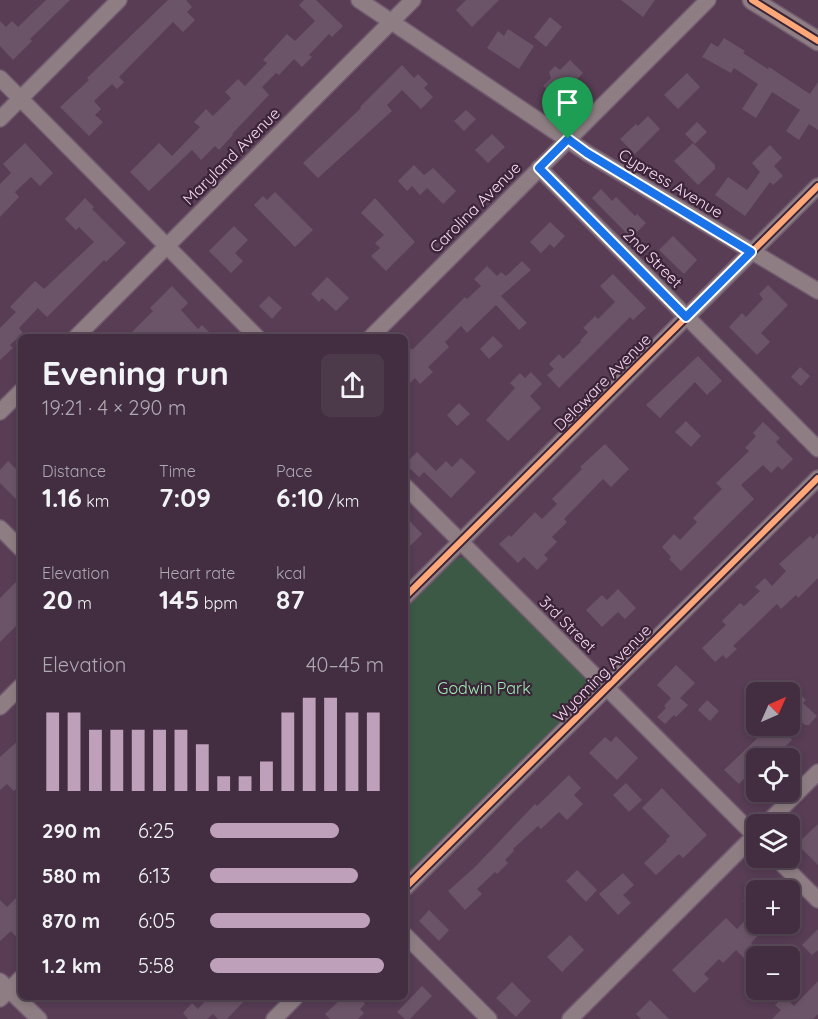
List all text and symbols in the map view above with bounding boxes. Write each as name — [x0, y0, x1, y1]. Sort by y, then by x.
pin — [542, 77, 593, 139]
icon: arrive — [551, 86, 584, 119]
street label: Maryland Avenue — [178, 103, 284, 209]
street label: Cypress Avenue — [615, 144, 727, 222]
street label: Carolina Avenue — [425, 157, 525, 257]
street label: 2nd Street — [619, 224, 687, 292]
street label: Delaware Avenue — [549, 329, 655, 435]
text: Evening run — [42, 352, 229, 393]
button: share — [321, 354, 384, 417]
text: 19:21 · 4 × 290 m — [42, 395, 186, 420]
text: Distance — [42, 461, 106, 481]
text: Time — [159, 461, 196, 481]
text: Pace — [276, 461, 312, 481]
text: 1.16 — [42, 481, 82, 514]
text: 7:09 — [159, 481, 211, 514]
text: 6:10 — [276, 481, 324, 514]
text: km — [82, 491, 109, 511]
text: /km — [324, 491, 359, 511]
text: Elevation — [42, 563, 109, 583]
text: Heart rate — [159, 563, 235, 583]
text: kcal — [276, 563, 306, 583]
text: 20 — [42, 583, 73, 616]
text: 145 — [159, 583, 199, 616]
text: 87 — [276, 583, 305, 616]
street label: 3rd Street — [535, 591, 601, 657]
text: m — [73, 593, 92, 613]
text: bpm — [199, 593, 238, 613]
street label: Wyoming Avenue — [549, 620, 655, 726]
text: Elevation — [42, 652, 126, 677]
text: 40–45 m — [306, 652, 384, 677]
park label: Godwin Park — [437, 678, 531, 698]
north arrow — [746, 682, 800, 736]
map controls — [746, 682, 800, 1000]
button: locate — [746, 748, 800, 802]
button: layers — [746, 814, 800, 868]
text: 290 m — [42, 818, 101, 843]
text: 6:25 — [138, 818, 174, 843]
text: 580 m — [42, 863, 101, 888]
text: 6:13 — [138, 863, 170, 888]
button: + — [746, 880, 800, 934]
text: 870 m — [42, 908, 100, 933]
text: 6:05 — [138, 908, 175, 933]
button: − — [746, 946, 800, 1000]
text: 1.2 km — [42, 953, 102, 978]
text: 5:58 — [138, 953, 174, 978]

